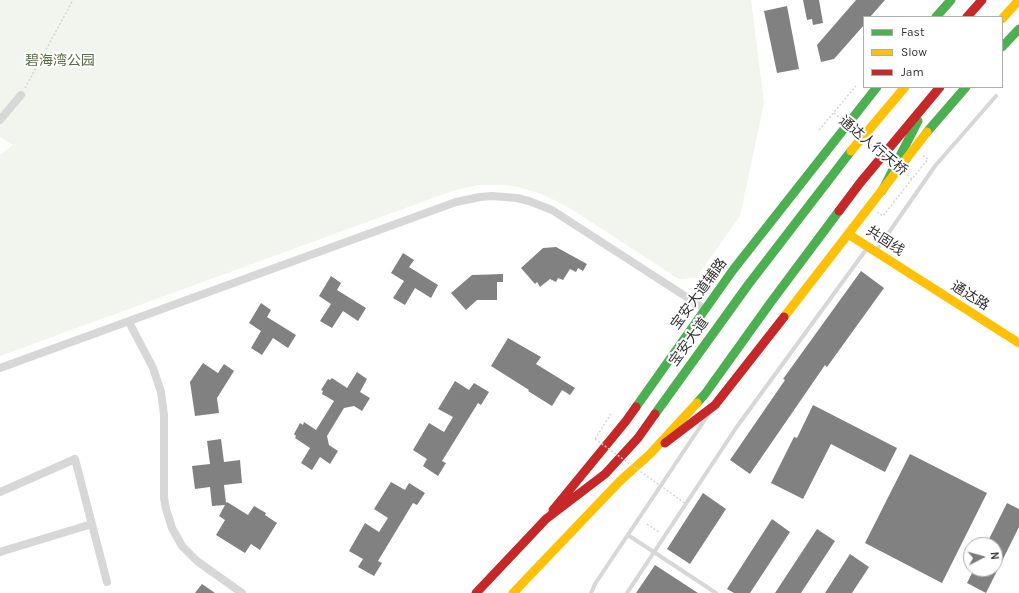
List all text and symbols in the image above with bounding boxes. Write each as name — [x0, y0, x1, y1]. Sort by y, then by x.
legend — [863, 16, 1003, 88]
text: Fast — [901, 25, 924, 39]
text: Slow — [901, 45, 927, 59]
park label: 碧海湾公园 — [25, 53, 95, 69]
text: Jam — [901, 65, 924, 79]
street label: 通达人行天桥 — [835, 113, 911, 179]
street label: 共固线 — [863, 223, 907, 259]
street label: 宝安大道辅路 — [668, 255, 730, 333]
street label: 通达路 — [948, 278, 992, 314]
street label: 宝安大道 — [666, 314, 712, 370]
north arrow — [963, 537, 1003, 577]
text: N — [988, 551, 1001, 560]

